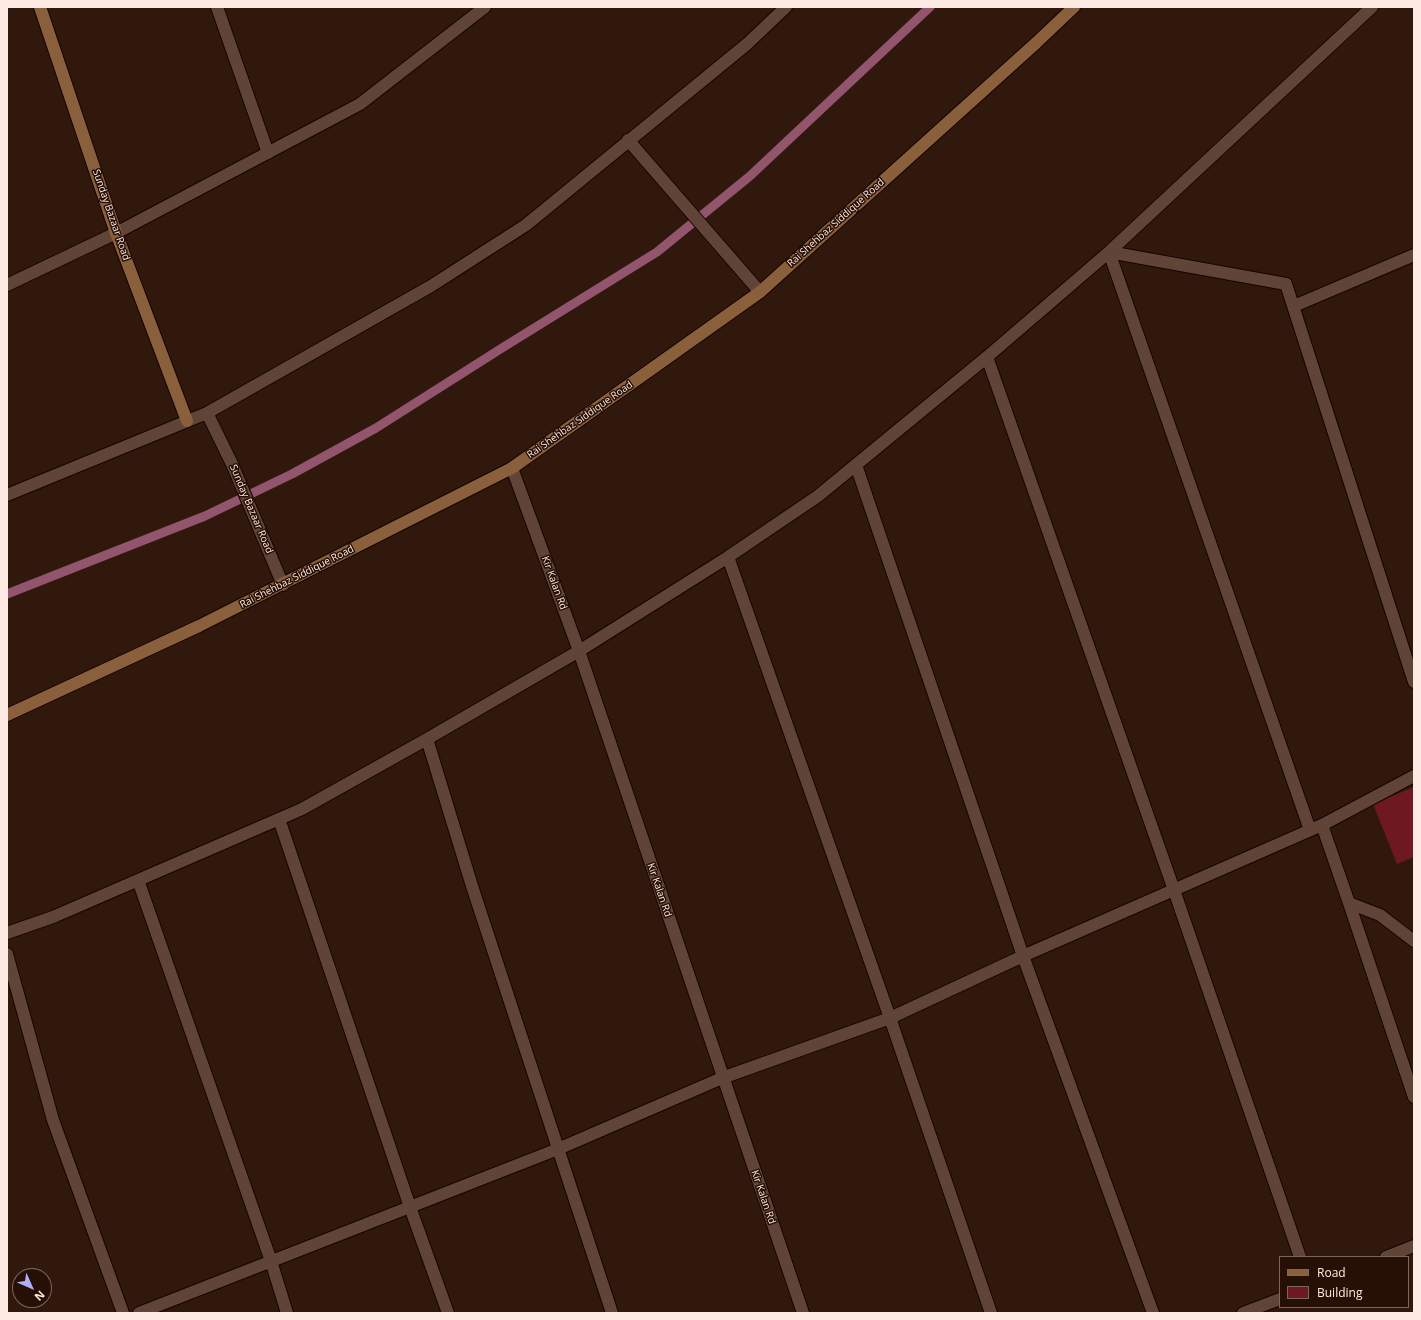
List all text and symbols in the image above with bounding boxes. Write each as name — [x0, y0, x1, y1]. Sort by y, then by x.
street label: Sunday Bazaar Road — [90, 168, 132, 262]
street label: Rai Shehbaz Siddique Road — [785, 176, 887, 270]
street label: Rai Shehbaz Siddique Road — [525, 379, 635, 461]
street label: Sunday Bazaar Road — [227, 463, 275, 555]
street label: Rai Shehbaz Siddique Road — [238, 543, 356, 611]
street label: Kir Kalan Rd — [539, 555, 569, 611]
street label: Kir Kalan Rd — [644, 862, 674, 918]
street label: Kir Kalan Rd — [748, 1169, 778, 1225]
legend — [1279, 1256, 1409, 1308]
text: Road — [1317, 1264, 1346, 1281]
north arrow — [12, 1268, 52, 1308]
text: Building — [1317, 1284, 1362, 1301]
text: N — [32, 1288, 49, 1305]

